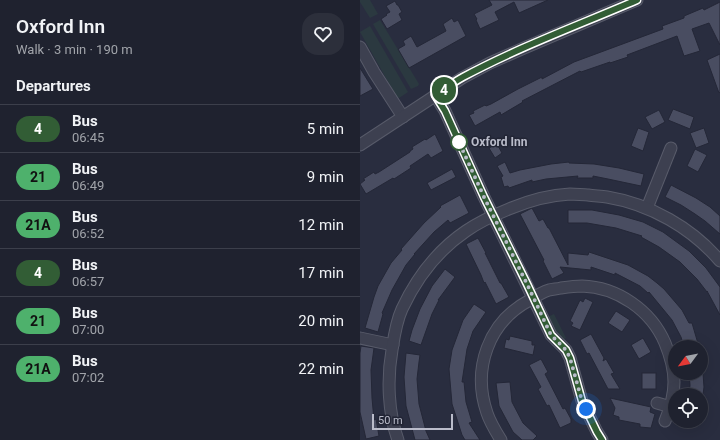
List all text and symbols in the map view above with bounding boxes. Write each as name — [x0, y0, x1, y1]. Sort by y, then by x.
button: heart — [302, 13, 344, 55]
text: Oxford Inn — [16, 15, 105, 38]
text: Walk · 3 min · 190 m — [16, 42, 133, 57]
text: Departures — [16, 77, 91, 95]
line badge: 4 — [431, 77, 457, 103]
text: 4 — [440, 82, 448, 98]
text: Bus — [72, 112, 98, 130]
text: 5 min — [307, 120, 344, 138]
text: 4 — [34, 121, 42, 137]
text: 06:45 — [72, 130, 104, 145]
marker: Oxford Inn — [450, 133, 468, 151]
place label: Oxford Inn — [471, 135, 528, 149]
text: Bus — [72, 160, 98, 178]
text: 9 min — [307, 168, 344, 186]
text: 21 — [30, 169, 46, 185]
text: 06:49 — [72, 178, 104, 193]
text: Bus — [72, 208, 98, 226]
text: 12 min — [298, 216, 344, 234]
text: 21A — [25, 217, 51, 233]
text: 06:52 — [72, 226, 104, 241]
text: Bus — [72, 256, 98, 274]
text: 17 min — [298, 264, 344, 282]
text: 4 — [34, 265, 42, 281]
text: 06:57 — [72, 274, 104, 289]
text: Bus — [72, 304, 98, 322]
text: 20 min — [298, 312, 344, 330]
text: 21 — [30, 313, 46, 329]
text: 07:00 — [72, 322, 104, 337]
north arrow — [668, 340, 708, 380]
map controls — [668, 340, 708, 428]
text: Bus — [72, 352, 98, 370]
text: 22 min — [298, 360, 344, 378]
text: 21A — [25, 361, 51, 377]
text: 07:02 — [72, 370, 104, 385]
button: locate — [668, 388, 708, 428]
your location — [576, 399, 596, 419]
scale bar — [372, 412, 453, 431]
text: 50 m — [378, 414, 403, 427]

